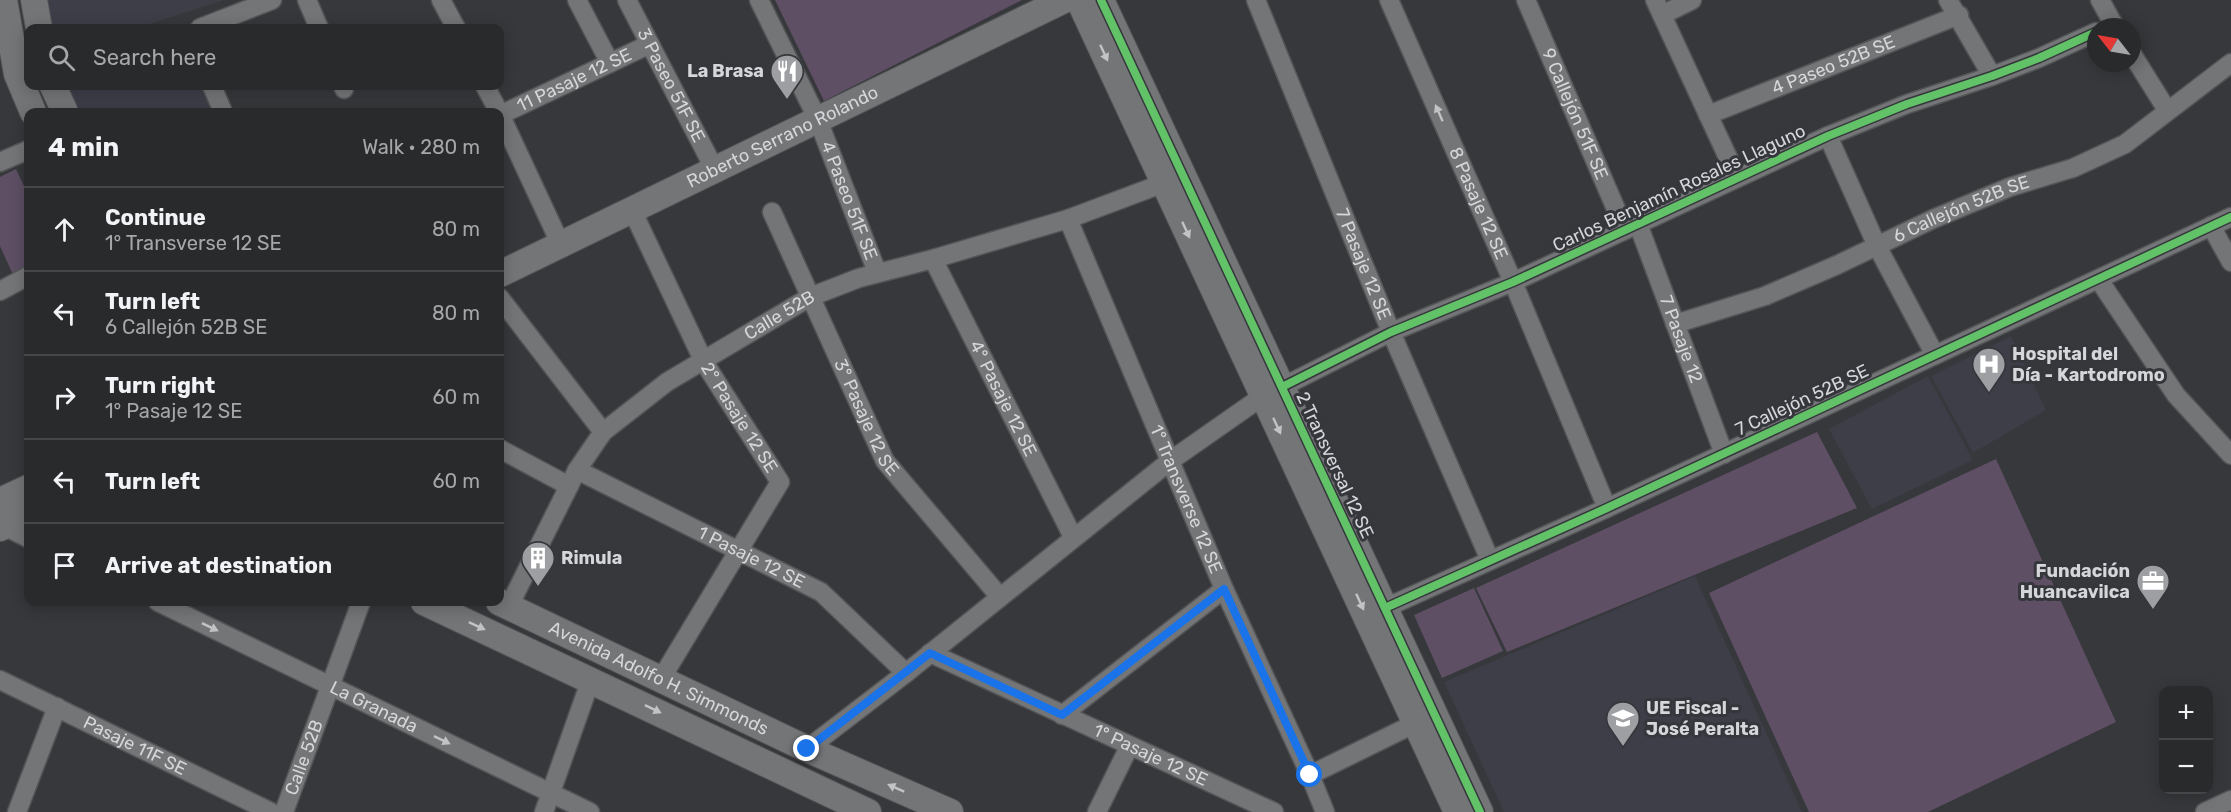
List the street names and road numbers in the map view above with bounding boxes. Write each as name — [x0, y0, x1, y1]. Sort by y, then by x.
street label: 3 Paseo 51F SE — [633, 24, 710, 146]
street label: 4 Paseo 52B SE — [1769, 31, 1898, 99]
street label: 11 Pasaje 12 SE — [513, 43, 635, 116]
street label: 9 Callejón 51F SE — [1537, 45, 1613, 183]
street label: Roberto Serrano Rolando — [683, 81, 882, 193]
street label: Carlos Benjamín Rosales Llaguno — [1549, 120, 1809, 256]
street label: 4 Paseo 51F SE — [816, 138, 882, 263]
street label: 8 Pasaje 12 SE — [1444, 144, 1513, 263]
street label: 6 Callejón 52B SE — [1889, 171, 2032, 248]
street label: 7 Pasaje 12 SE — [1331, 205, 1396, 323]
street label: Calle 52B — [740, 286, 819, 345]
street label: 7 Pasaje 12 — [1655, 292, 1707, 386]
street label: 4° Pasaje 12 SE — [965, 337, 1042, 460]
street label: 3° Pasaje 12 SE — [829, 356, 904, 480]
street label: 2° Pasaje 12 SE — [696, 358, 782, 477]
street label: 7 Callejón 52B SE — [1732, 360, 1872, 440]
street label: 2 Transversal 12 SE — [1291, 388, 1379, 542]
street label: 1° Transverse 12 SE — [1145, 421, 1227, 577]
street label: 1 Pasaje 12 SE — [694, 521, 809, 593]
street label: Avenida Adolfo H. Simmonds — [545, 617, 772, 740]
street label: La Granada — [326, 676, 421, 738]
street label: Pasaje 11F SE — [80, 711, 190, 780]
street label: Calle 52B — [280, 717, 328, 798]
street label: 1° Pasaje 12 SE — [1090, 719, 1211, 791]

